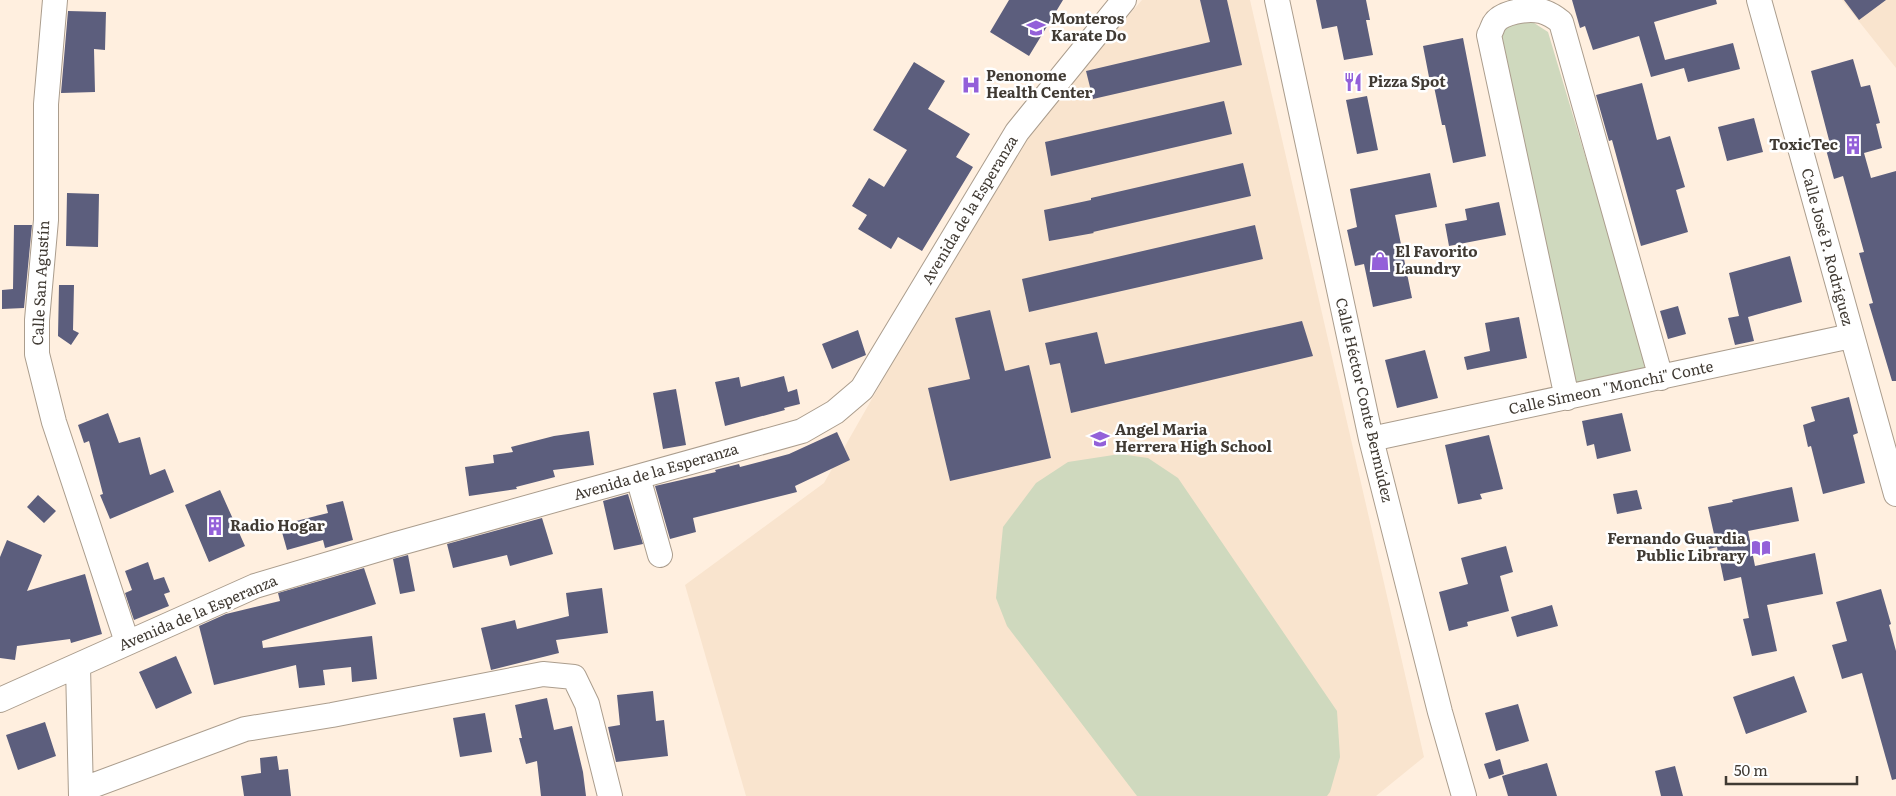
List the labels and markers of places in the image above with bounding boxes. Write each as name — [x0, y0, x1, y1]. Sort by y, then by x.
place label: Monteros Karate Do — [1051, 6, 1126, 46]
school or university icon: Monteros Karate Do — [1025, 17, 1047, 39]
place label: Penonome Health Center — [986, 63, 1093, 103]
place label: Pizza Spot — [1368, 69, 1446, 92]
restaurant icon: Pizza Spot — [1342, 71, 1364, 93]
hospital icon: Penonome Health Center — [960, 74, 982, 96]
place label: ToxicTec — [1769, 132, 1838, 155]
building icon: ToxicTec — [1842, 134, 1864, 156]
place label: El Favorito Laundry — [1395, 239, 1478, 279]
shop icon: El Favorito Laundry — [1369, 250, 1391, 272]
place label: Angel Maria Herrera High School — [1115, 417, 1273, 457]
school or university icon: Angel Maria Herrera High School — [1089, 428, 1111, 450]
place label: Radio Hogar — [230, 513, 325, 536]
building icon: Radio Hogar — [204, 515, 226, 537]
place label: Fernando Guardia Public Library — [1607, 526, 1747, 566]
library icon: Fernando Guardia Public Library — [1750, 537, 1772, 559]

